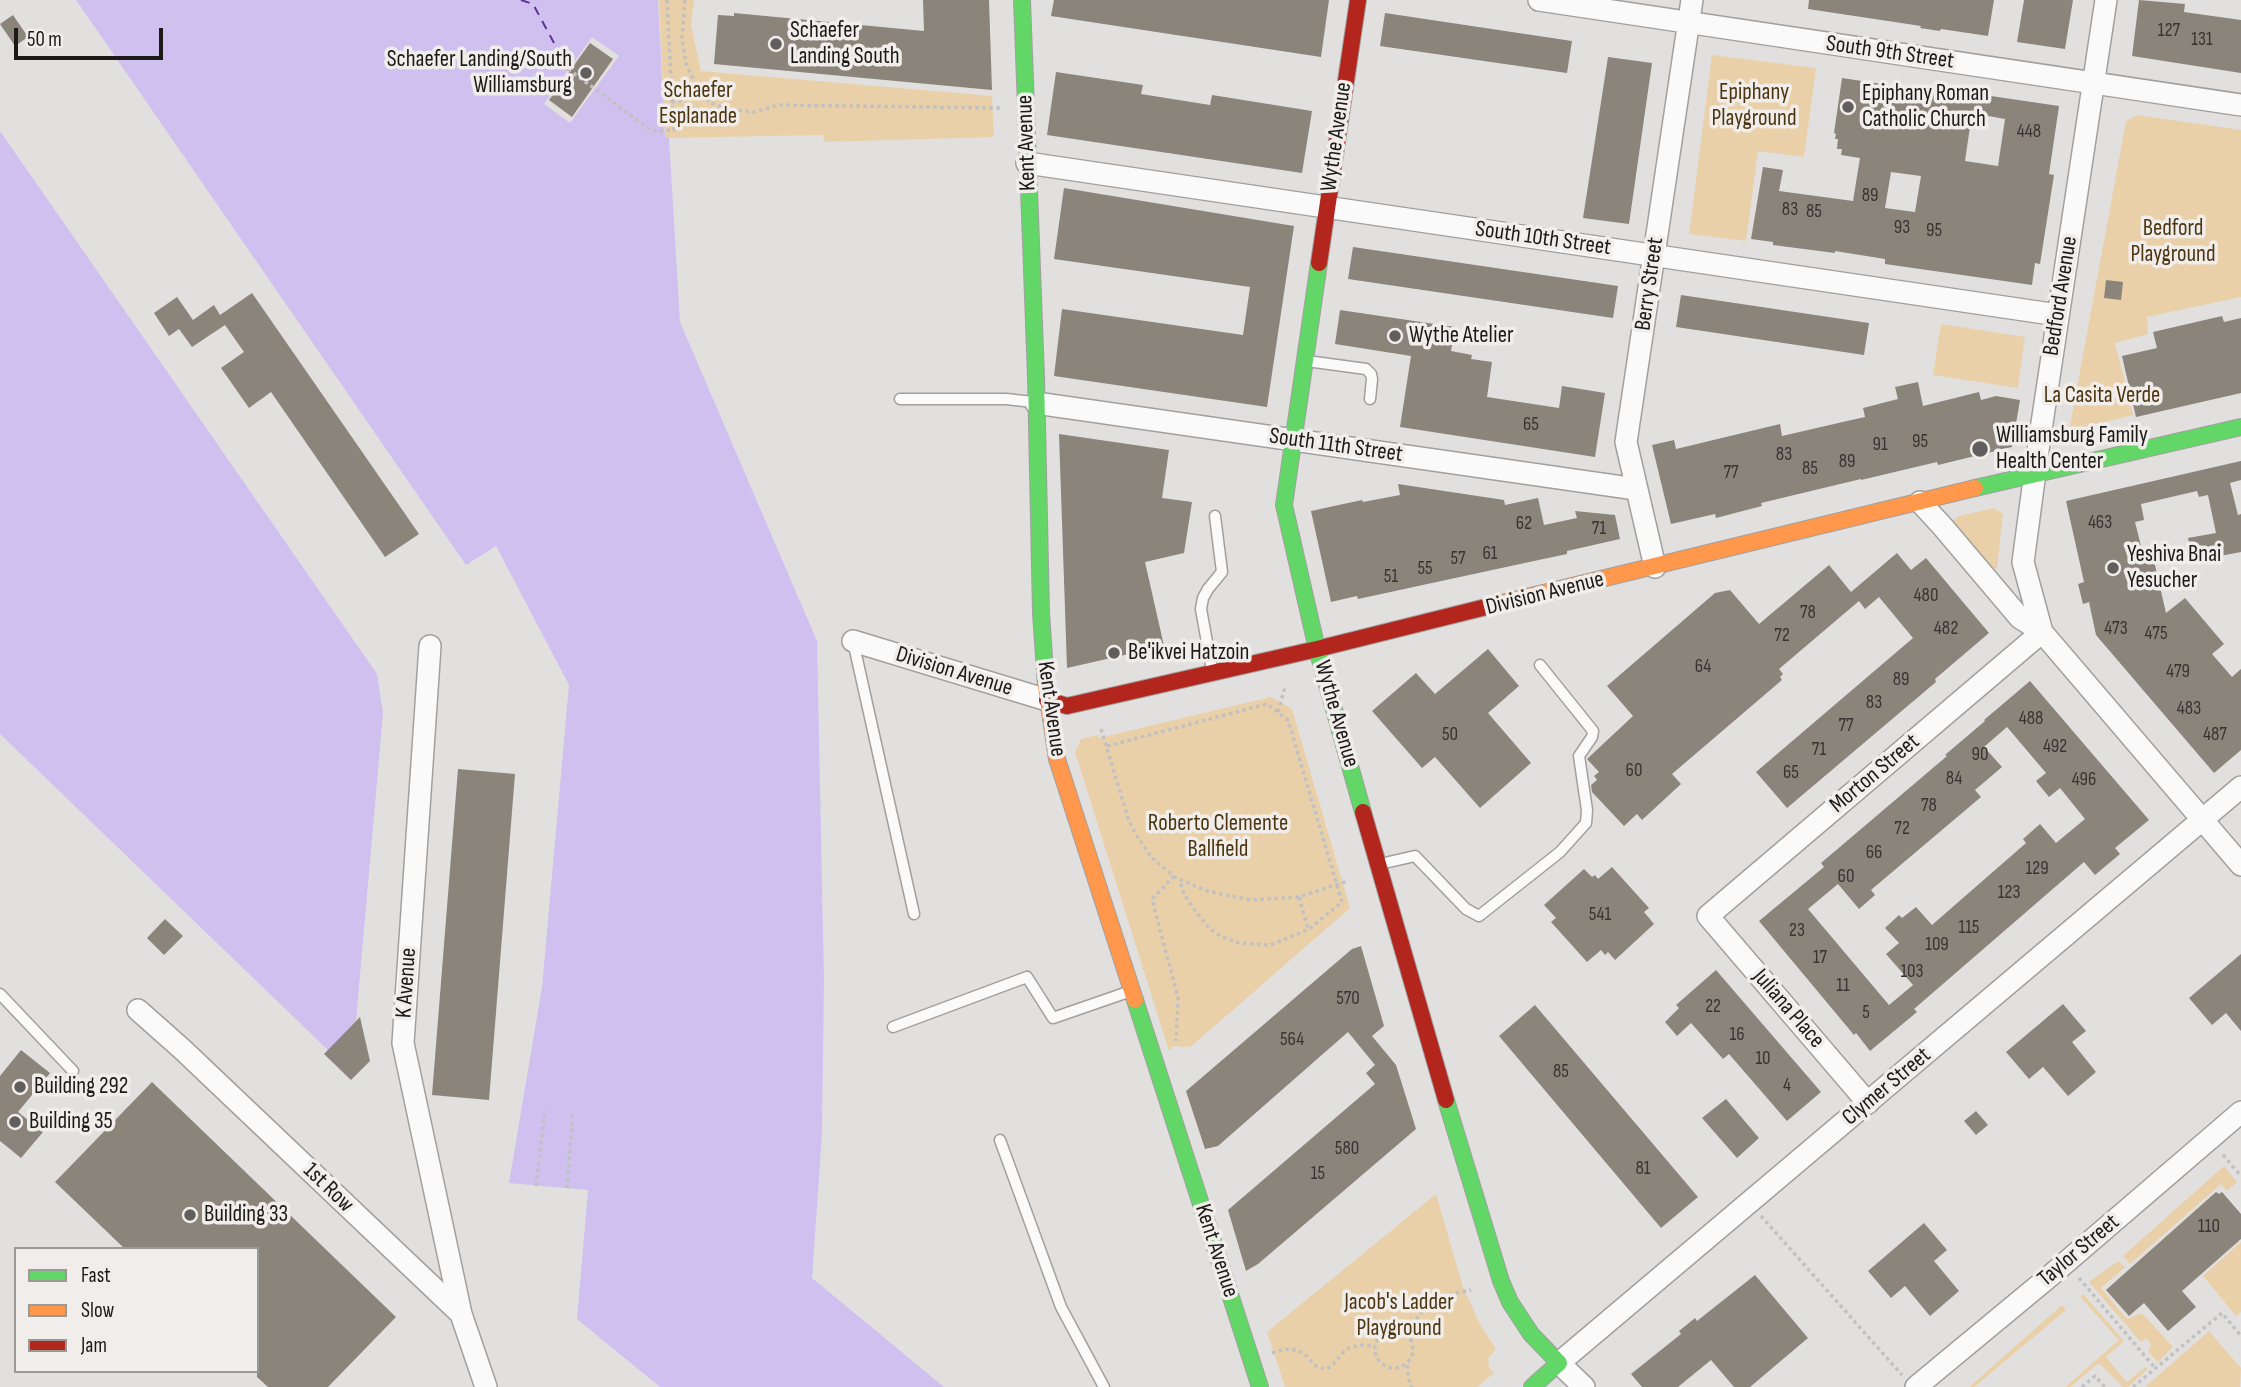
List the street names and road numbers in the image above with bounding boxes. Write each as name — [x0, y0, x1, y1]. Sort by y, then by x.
street label: South 9th Street — [1824, 30, 1956, 76]
street label: Wythe Avenue — [1316, 81, 1358, 193]
street label: Kent Avenue — [1012, 94, 1042, 192]
street label: South 10th Street — [1473, 216, 1613, 262]
street label: Bedford Avenue — [2038, 234, 2084, 358]
street label: Berry Street — [1630, 236, 1670, 332]
street label: South 11th Street — [1267, 423, 1405, 469]
street label: Division Avenue — [1483, 566, 1607, 622]
street label: Division Avenue — [892, 641, 1016, 703]
street label: Wythe Avenue — [1308, 657, 1364, 771]
street label: Kent Avenue — [1031, 659, 1071, 759]
street label: Morton Street — [1825, 729, 1925, 819]
street label: K Avenue — [391, 947, 423, 1019]
street label: Juliana Place — [1746, 964, 1830, 1054]
street label: Clymer Street — [1837, 1042, 1937, 1132]
street label: 1st Row — [297, 1157, 359, 1219]
street label: Kent Avenue — [1188, 1201, 1244, 1301]
street label: Taylor Street — [2033, 1209, 2125, 1293]

